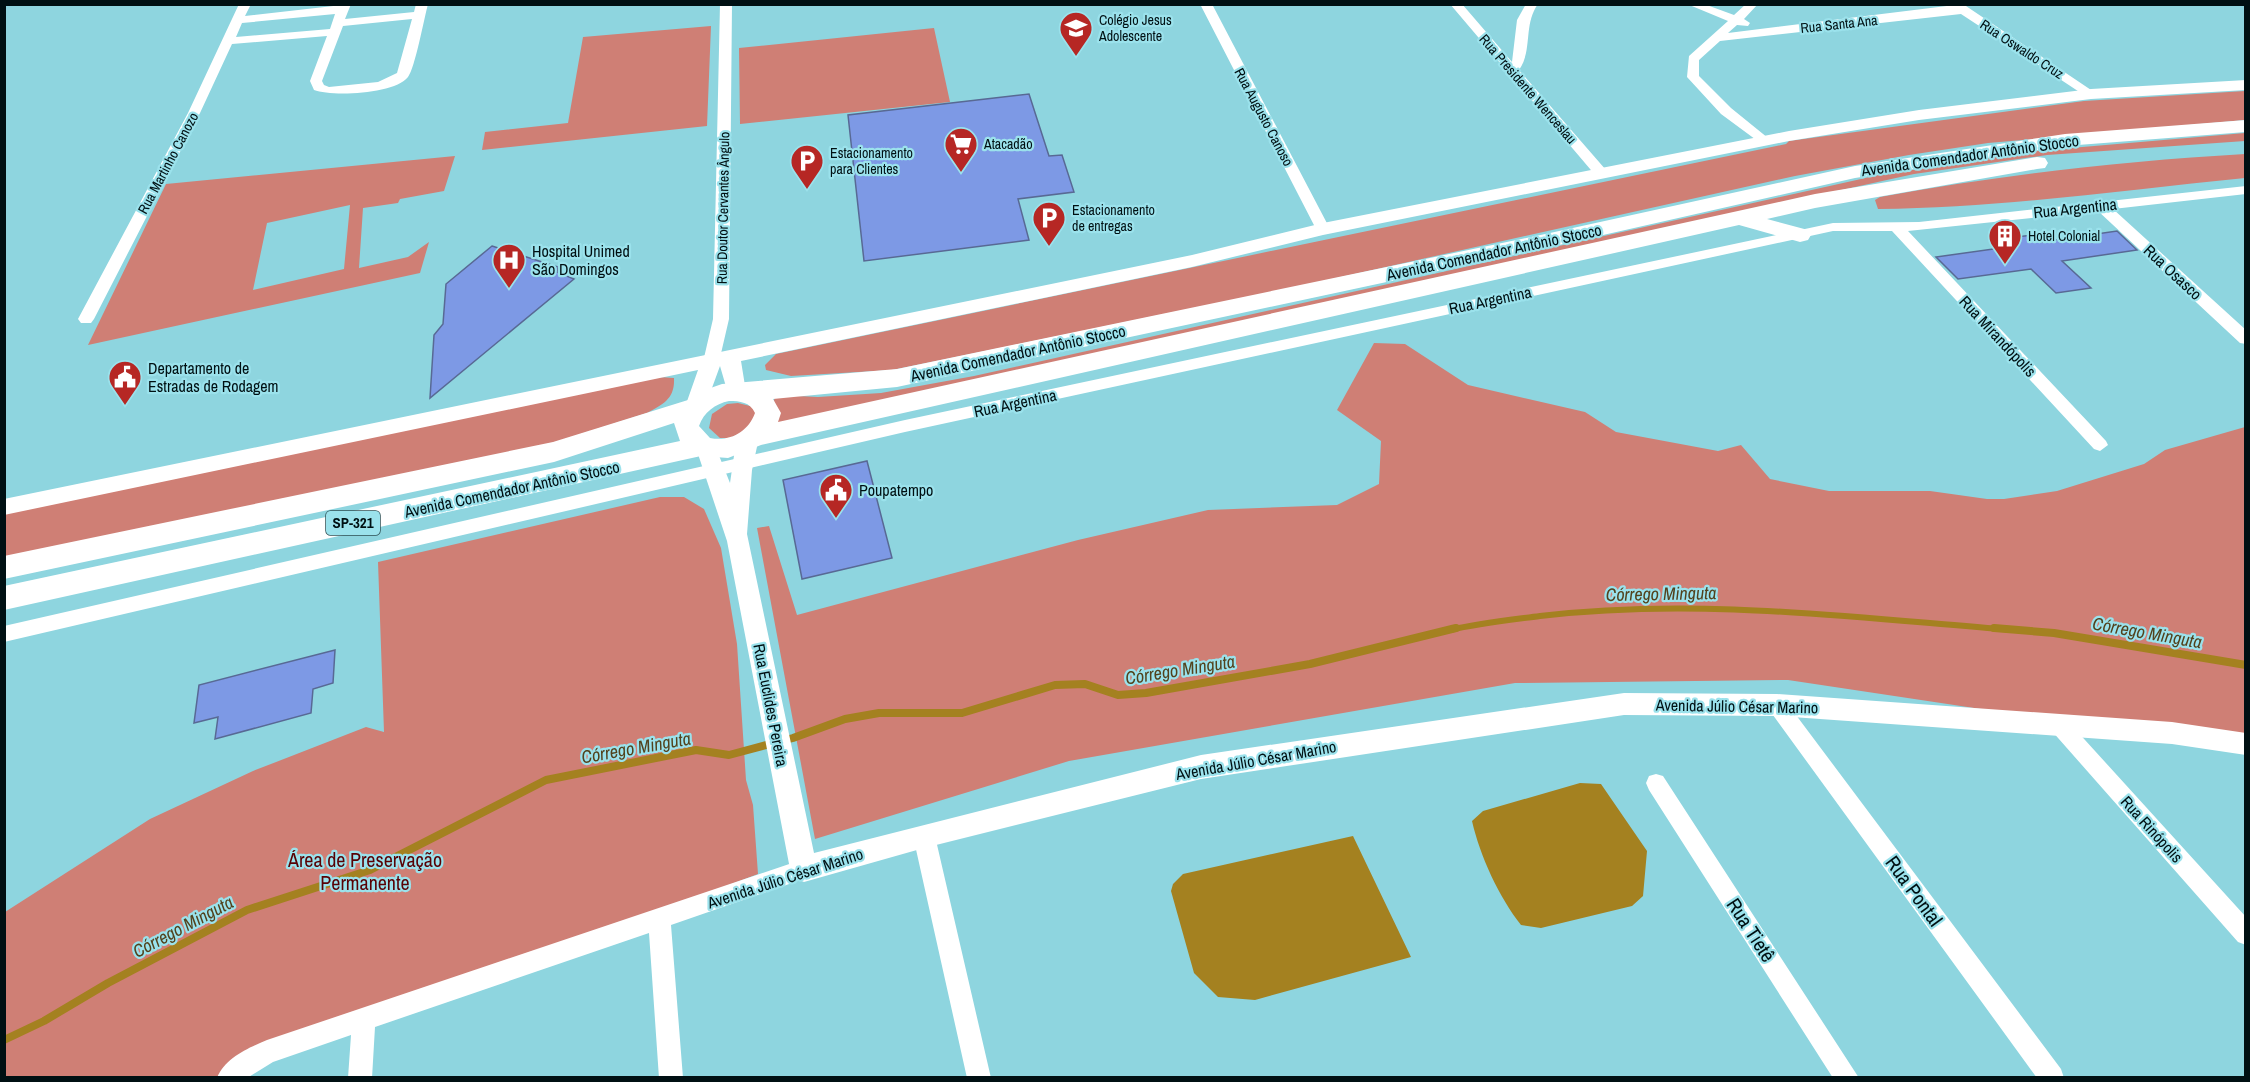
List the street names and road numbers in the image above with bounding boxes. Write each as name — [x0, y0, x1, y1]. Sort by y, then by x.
street label: Rua Santa Ana — [1800, 11, 1879, 37]
street label: Rua Oswaldo Cruz — [1977, 15, 2068, 83]
street label: Rua Presidente Wenceslau — [1475, 30, 1581, 148]
street label: Rua Augusto Canoso — [1231, 65, 1297, 169]
street label: Rua Martinho Canozo — [134, 109, 202, 217]
street label: Avenida Comendador Antônio Stocco — [1859, 129, 2080, 181]
street label: Rua Doutor Cervantes Ângulo — [713, 132, 733, 284]
street label: Rua Argentina — [2032, 193, 2119, 223]
street label: Avenida Comendador Antônio Stocco — [1383, 218, 1604, 286]
street label: Rua Osasco — [2139, 239, 2207, 305]
street label: Rua Argentina — [1447, 280, 1534, 319]
street label: Rua Mirandópolis — [1955, 291, 2041, 381]
street label: Avenida Comendador Antônio Stocco — [907, 319, 1128, 387]
street label: Rua Argentina — [972, 383, 1059, 422]
street label: Avenida Comendador Antônio Stocco — [401, 455, 622, 523]
road number: SP-321 — [326, 511, 380, 535]
street label: Rua Euclides Pereira — [748, 642, 794, 769]
street label: Avenida Júlio César Marino — [1655, 694, 1818, 718]
street label: Avenida Júlio César Marino — [1173, 735, 1338, 785]
street label: Rua Rinópolis — [2116, 791, 2188, 867]
street label: Avenida Júlio César Marino — [703, 842, 866, 914]
street label: Rua Pontal — [1880, 850, 1949, 931]
street label: Rua Tietê — [1721, 892, 1782, 967]

